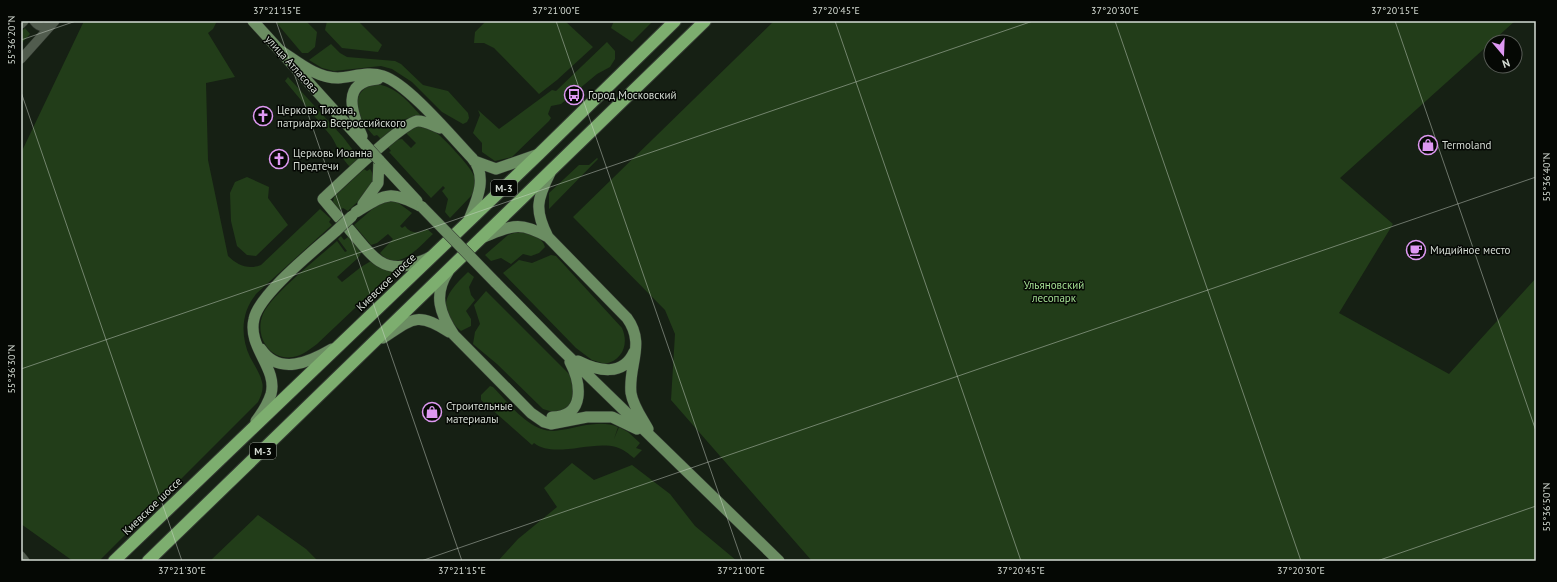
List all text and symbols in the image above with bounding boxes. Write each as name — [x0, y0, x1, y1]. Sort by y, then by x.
text: 37°21'15"E — [253, 4, 301, 17]
text: 37°21'00"E — [532, 4, 580, 17]
text: 37°20'45"E — [812, 4, 860, 17]
text: 37°20'30"E — [1091, 4, 1139, 17]
text: 37°20'15"E — [1371, 4, 1419, 17]
text: 55°36'20"N — [5, 15, 18, 65]
street label: улица Атласова — [262, 32, 322, 96]
north arrow — [1483, 34, 1523, 74]
text: N — [1501, 56, 1512, 71]
bus stop icon: Город Московский — [563, 84, 585, 106]
place label: Город Московский — [588, 88, 677, 102]
place label: Церковь Тихона, патриарха Всероссийского — [277, 103, 406, 130]
church icon: Церковь Тихона, патриарха Всероссийского — [252, 105, 274, 127]
shop icon: Termoland — [1417, 134, 1439, 156]
place label: Termoland — [1442, 138, 1492, 152]
place label: Церковь Иоанна Предтечи — [293, 146, 372, 173]
church icon: Церковь Иоанна Предтечи — [268, 148, 290, 170]
text: 55°36'40"N — [1540, 152, 1553, 202]
road number: М-3 — [491, 180, 517, 196]
cafe icon: Мидийное место — [1405, 239, 1427, 261]
place label: Мидийное место — [1430, 243, 1511, 257]
street label: Киевское шоссе — [353, 250, 419, 314]
park label: Ульяновский лесопарк — [1024, 278, 1084, 305]
text: 55°36'30"N — [5, 344, 18, 394]
place label: Строительные материалы — [446, 399, 513, 426]
shop icon: Строительные материалы — [421, 401, 443, 423]
road number: М-3 — [250, 443, 276, 459]
street label: Киевское шоссе — [119, 474, 185, 538]
text: 55°36'50"N — [1540, 482, 1553, 532]
text: 37°21'30"E — [158, 564, 206, 577]
text: 37°21'15"E — [438, 564, 486, 577]
text: 37°21'00"E — [717, 564, 765, 577]
text: 37°20'45"E — [997, 564, 1045, 577]
text: 37°20'30"E — [1277, 564, 1325, 577]

